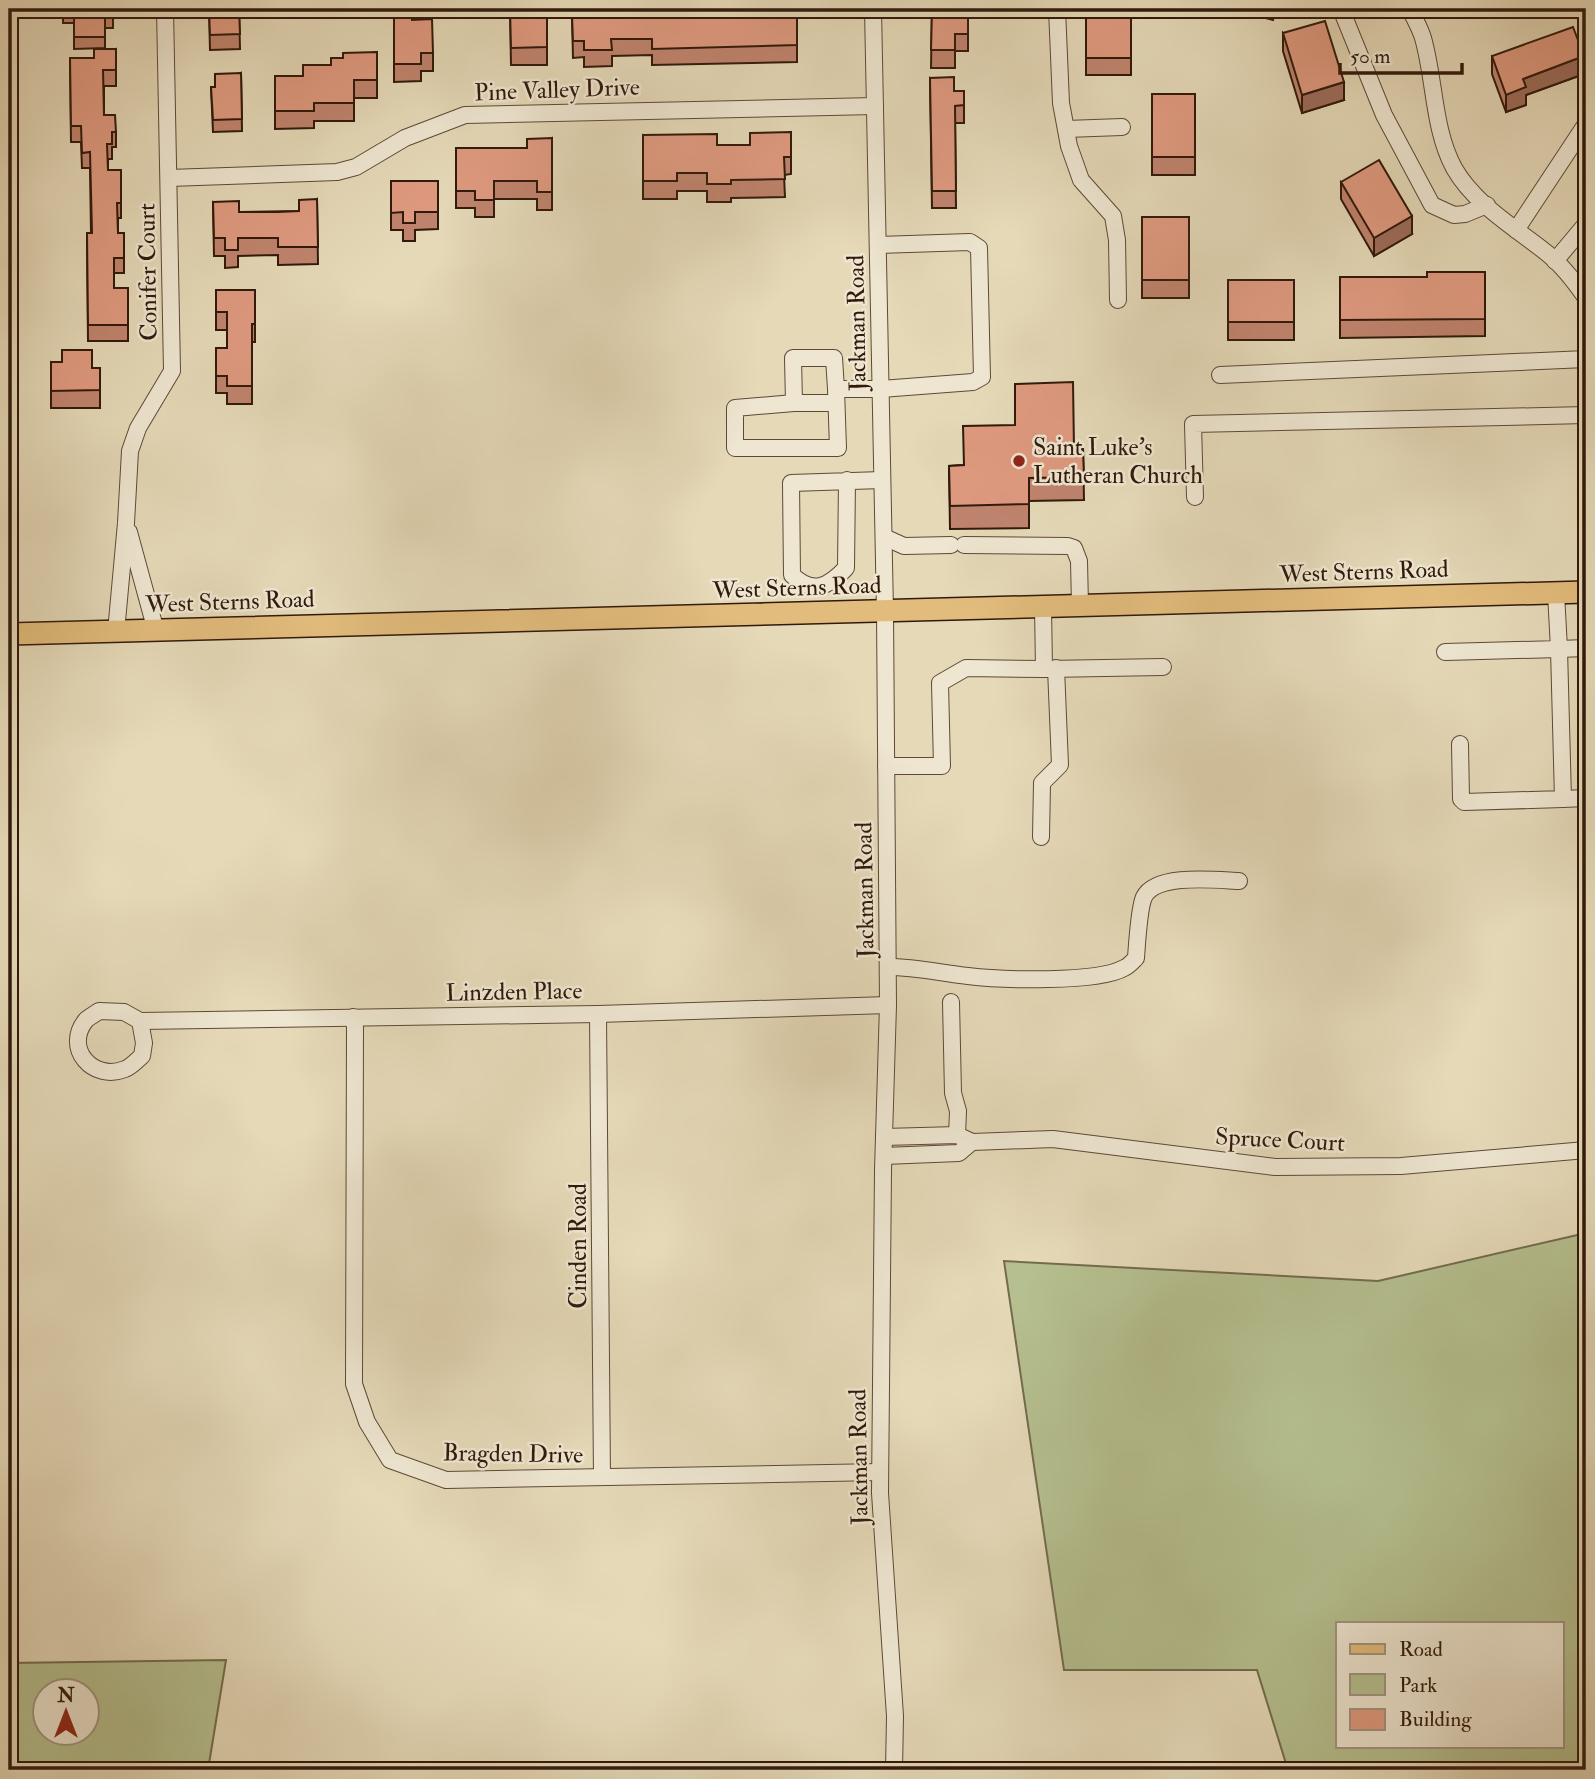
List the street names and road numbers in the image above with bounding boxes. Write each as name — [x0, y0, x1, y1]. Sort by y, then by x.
street label: Pine Valley Drive — [474, 72, 640, 108]
street label: Conifer Court — [131, 203, 165, 341]
street label: Jackman Road — [840, 254, 874, 392]
street label: West Sterns Road — [1278, 554, 1449, 590]
street label: West Sterns Road — [711, 570, 882, 606]
street label: West Sterns Road — [144, 584, 315, 620]
street label: Jackman Road — [848, 821, 882, 959]
street label: Linzden Place — [445, 975, 583, 1009]
street label: Spruce Court — [1214, 1121, 1346, 1159]
street label: Cinden Road — [563, 1183, 594, 1309]
street label: Jackman Road — [842, 1388, 876, 1526]
street label: Bragden Drive — [443, 1437, 583, 1471]

